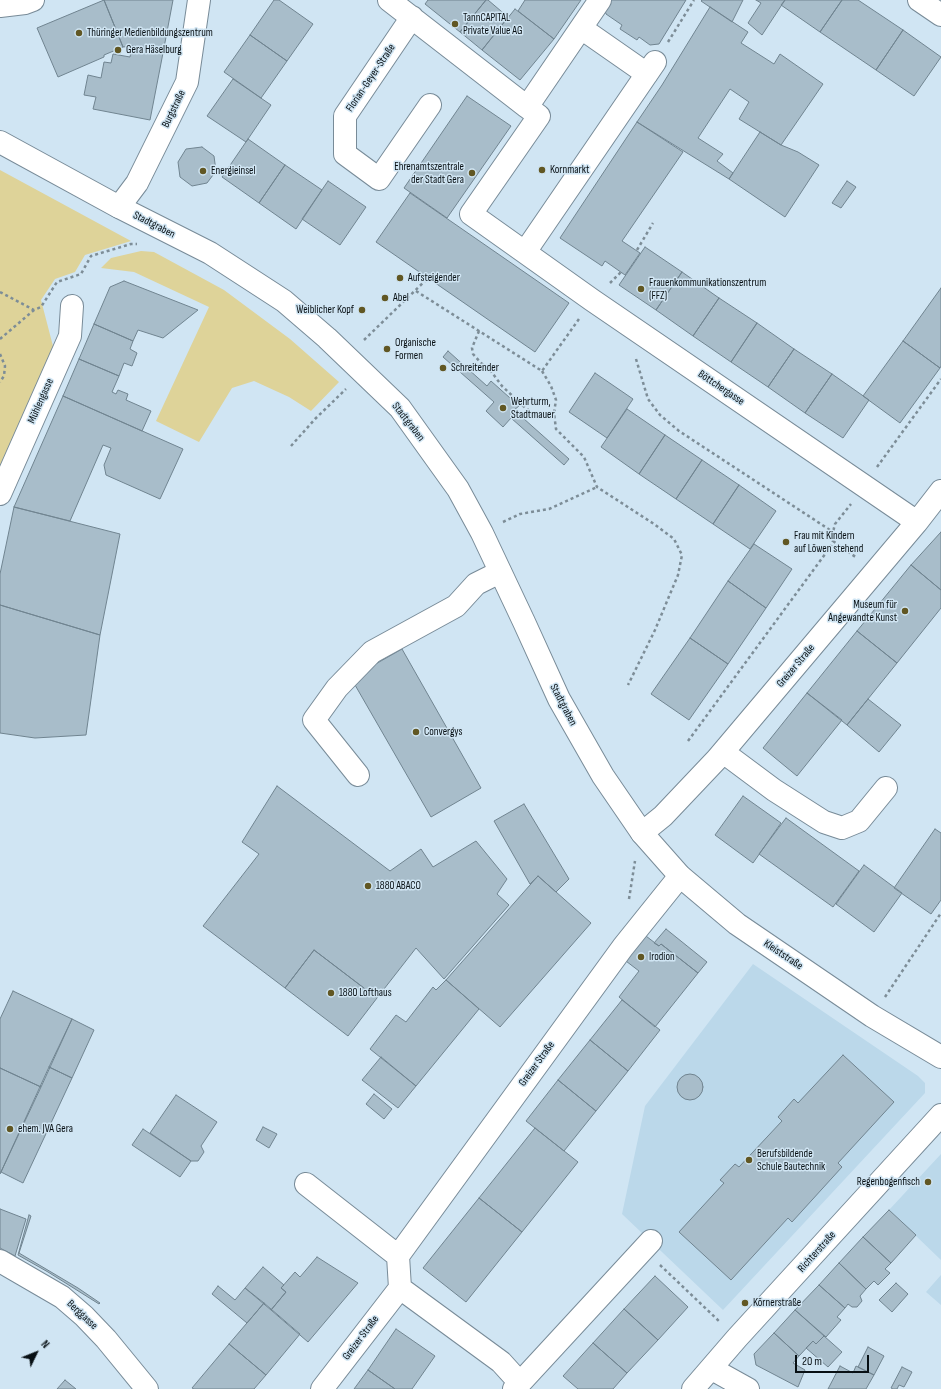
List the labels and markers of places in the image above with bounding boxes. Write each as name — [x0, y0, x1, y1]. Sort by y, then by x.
place label: TannCAPITAL Private Value AG — [463, 11, 522, 37]
marker: TannCAPITAL Private Value AG — [450, 19, 460, 29]
place label: Thüringer Medienbildungszentrum — [87, 26, 213, 40]
marker: Thüringer Medienbildungszentrum — [74, 28, 84, 38]
place label: Gera Häselburg — [126, 43, 182, 57]
marker: Gera Häselburg — [113, 45, 123, 55]
place label: Ehrenamtszentrale der Stadt Gera — [394, 160, 464, 186]
place label: Kornmarkt — [550, 163, 589, 177]
place label: Energieinsel — [211, 164, 256, 178]
marker: Kornmarkt — [537, 165, 547, 175]
marker: Energieinsel — [198, 166, 208, 176]
marker: Ehrenamtszentrale der Stadt Gera — [467, 168, 477, 178]
place label: Aufsteigender — [408, 271, 460, 285]
marker: Aufsteigender — [395, 273, 405, 283]
place label: Frauenkommunikationszentrum (FFZ) — [649, 276, 766, 302]
marker: Frauenkommunikationszentrum (FFZ) — [636, 284, 646, 294]
place label: Abel — [393, 291, 409, 305]
marker: Abel — [380, 293, 390, 303]
place label: Weiblicher Kopf — [296, 303, 354, 317]
marker: Weiblicher Kopf — [357, 305, 367, 315]
place label: Organische Formen — [395, 336, 436, 362]
marker: Organische Formen — [382, 344, 392, 354]
place label: Schreitender — [451, 361, 499, 375]
marker: Schreitender — [438, 363, 448, 373]
place label: Wehrturm, Stadtmauer — [511, 395, 555, 421]
marker: Wehrturm, Stadtmauer — [498, 403, 508, 413]
place label: Frau mit Kindern auf Löwen stehend — [794, 529, 863, 555]
marker: Frau mit Kindern auf Löwen stehend — [781, 537, 791, 547]
place label: Museum für Angewandte Kunst — [828, 598, 897, 624]
marker: Museum für Angewandte Kunst — [900, 606, 910, 616]
place label: Convergys — [424, 725, 462, 739]
marker: Convergys — [411, 727, 421, 737]
place label: 1880 ABACO — [376, 879, 421, 893]
marker: 1880 ABACO — [363, 881, 373, 891]
place label: Irodion — [649, 950, 675, 964]
marker: Irodion — [636, 952, 646, 962]
place label: 1880 Lofthaus — [339, 986, 392, 1000]
marker: 1880 Lofthaus — [326, 988, 336, 998]
place label: ehem. JVA Gera — [18, 1122, 73, 1136]
marker: ehem. JVA Gera — [5, 1124, 15, 1134]
place label: Berufsbildende Schule Bautechnik — [757, 1147, 825, 1173]
marker: Berufsbildende Schule Bautechnik — [744, 1155, 754, 1165]
place label: Regenbogenfisch — [857, 1175, 920, 1189]
marker: Regenbogenfisch — [923, 1177, 933, 1187]
place label: Körnerstraße — [753, 1296, 801, 1310]
marker: Körnerstraße — [740, 1298, 750, 1308]

